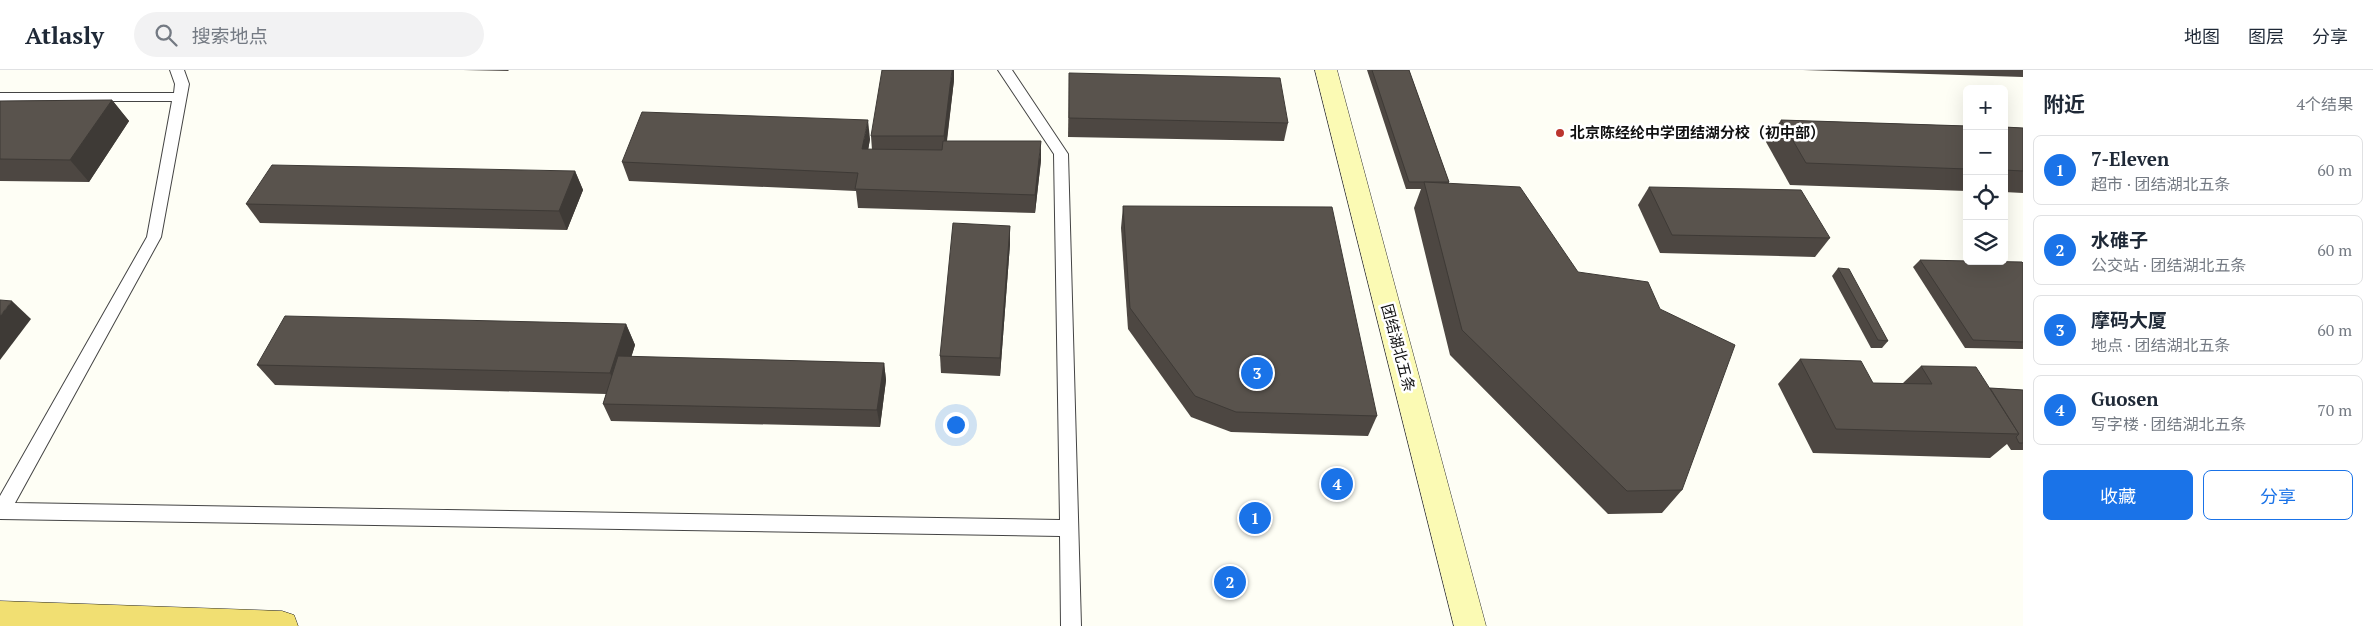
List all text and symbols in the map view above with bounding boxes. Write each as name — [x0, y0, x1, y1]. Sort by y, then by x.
search box — [134, 12, 484, 57]
text: Atlasly — [25, 19, 104, 51]
icon: search — [152, 21, 180, 49]
text: 搜索地点 — [192, 23, 268, 48]
text: 地图 — [2184, 24, 2220, 48]
text: 图层 — [2248, 24, 2284, 48]
text: 分享 — [2312, 24, 2348, 48]
map controls — [1963, 85, 2008, 265]
button: + — [1963, 85, 2008, 130]
text: 附近 — [2043, 90, 2085, 118]
text: 4个结果 — [2296, 93, 2353, 115]
place label: 北京陈经纶中学团结湖分校（初中部） — [1570, 122, 1825, 142]
marker: 北京陈经纶中学团结湖分校（初中部） — [1554, 127, 1566, 139]
button: − — [1963, 130, 2008, 175]
text: 7-Eleven — [2091, 146, 2169, 171]
text: 1 — [2055, 159, 2065, 181]
text: 60 m — [2317, 159, 2352, 181]
text: 超市 · 团结湖北五条 — [2091, 173, 2231, 195]
button: locate — [1963, 175, 2008, 220]
button: layers — [1963, 220, 2008, 265]
text: 水碓子 — [2091, 227, 2148, 252]
text: 2 — [2055, 239, 2065, 261]
text: 60 m — [2317, 239, 2352, 261]
text: 公交站 · 团结湖北五条 — [2091, 254, 2247, 276]
street label: 团结湖北五条 — [1378, 302, 1420, 394]
text: 摩码大厦 — [2091, 307, 2167, 332]
text: 3 — [2055, 319, 2065, 341]
text: 60 m — [2317, 319, 2352, 341]
text: 地点 · 团结湖北五条 — [2091, 334, 2231, 356]
pin: 3 — [1241, 354, 1273, 392]
text: Guosen — [2091, 386, 2159, 411]
text: 4 — [2055, 399, 2065, 421]
text: 70 m — [2317, 399, 2352, 421]
your location — [943, 412, 969, 438]
text: 写字楼 · 团结湖北五条 — [2091, 413, 2247, 435]
pin: 4 — [1321, 465, 1353, 503]
button: 收藏 — [2043, 470, 2193, 520]
button: 分享 — [2203, 470, 2353, 520]
pin: 1 — [1239, 499, 1271, 537]
pin: 2 — [1214, 563, 1246, 601]

